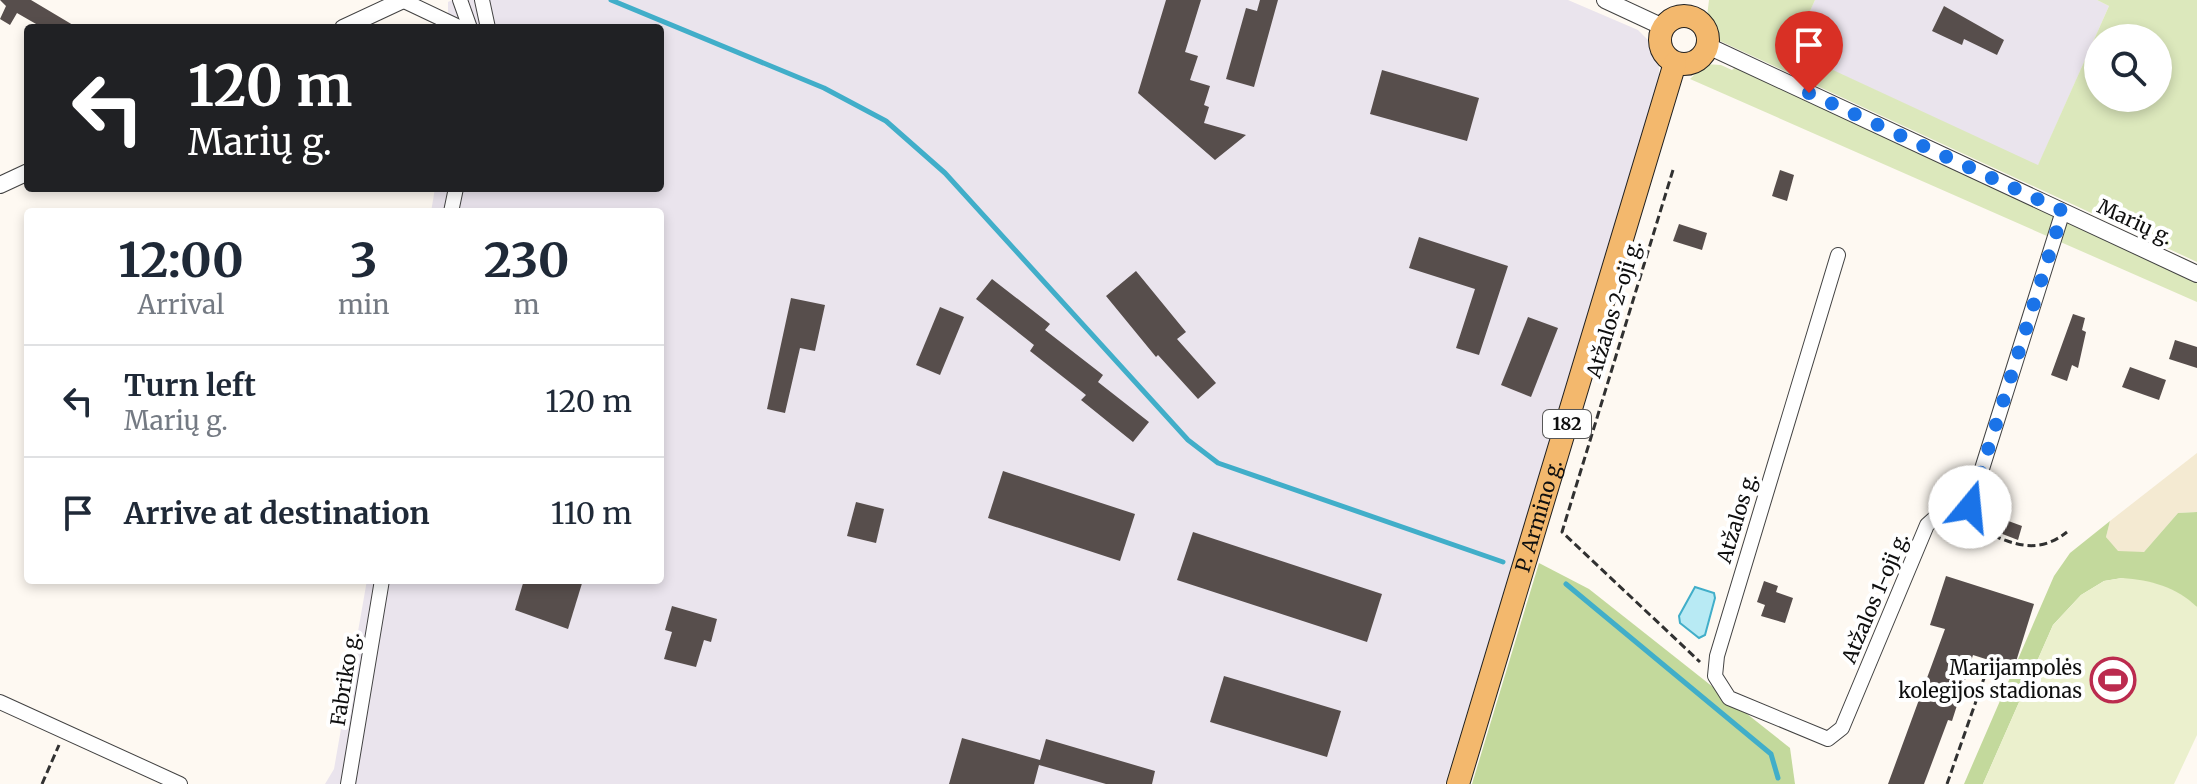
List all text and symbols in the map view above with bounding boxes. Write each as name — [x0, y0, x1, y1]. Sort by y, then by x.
pin — [1775, 11, 1843, 93]
icon: arrive — [1787, 23, 1831, 67]
map controls — [2084, 24, 2172, 112]
button: search — [2084, 24, 2172, 112]
text: 120 m — [188, 51, 352, 121]
icon: left — [56, 56, 160, 160]
text: Marių g. — [188, 120, 332, 165]
street label: Marių g. — [2094, 193, 2177, 250]
text: 12:00 — [118, 230, 244, 290]
text: 3 — [350, 230, 378, 290]
text: 230 — [484, 230, 570, 290]
street label: Atžalos 2-oji g. — [1580, 237, 1646, 382]
text: Arrival — [138, 288, 224, 321]
text: min — [338, 288, 390, 321]
text: m — [514, 288, 540, 321]
text: Turn left — [124, 366, 256, 404]
icon: left — [56, 379, 100, 423]
text: 120 m — [545, 382, 632, 420]
text: Marių g. — [124, 404, 228, 437]
road number: 182 — [1543, 410, 1591, 438]
street label: P. Armino g. — [1510, 457, 1567, 575]
position arrow — [1928, 465, 2012, 549]
street label: Atžalos g. — [1711, 470, 1762, 567]
icon: arrive — [56, 491, 100, 535]
text: Arrive at destination — [124, 494, 430, 532]
text: 110 m — [551, 494, 632, 532]
street label: Atžalos 1-oji g. — [1835, 529, 1913, 668]
street label: Fabriko g. — [325, 630, 364, 728]
place label: Marijampolės kolegijos stadionas — [1898, 655, 2082, 703]
sports icon: Marijampolės kolegijos stadionas — [2089, 656, 2137, 704]

